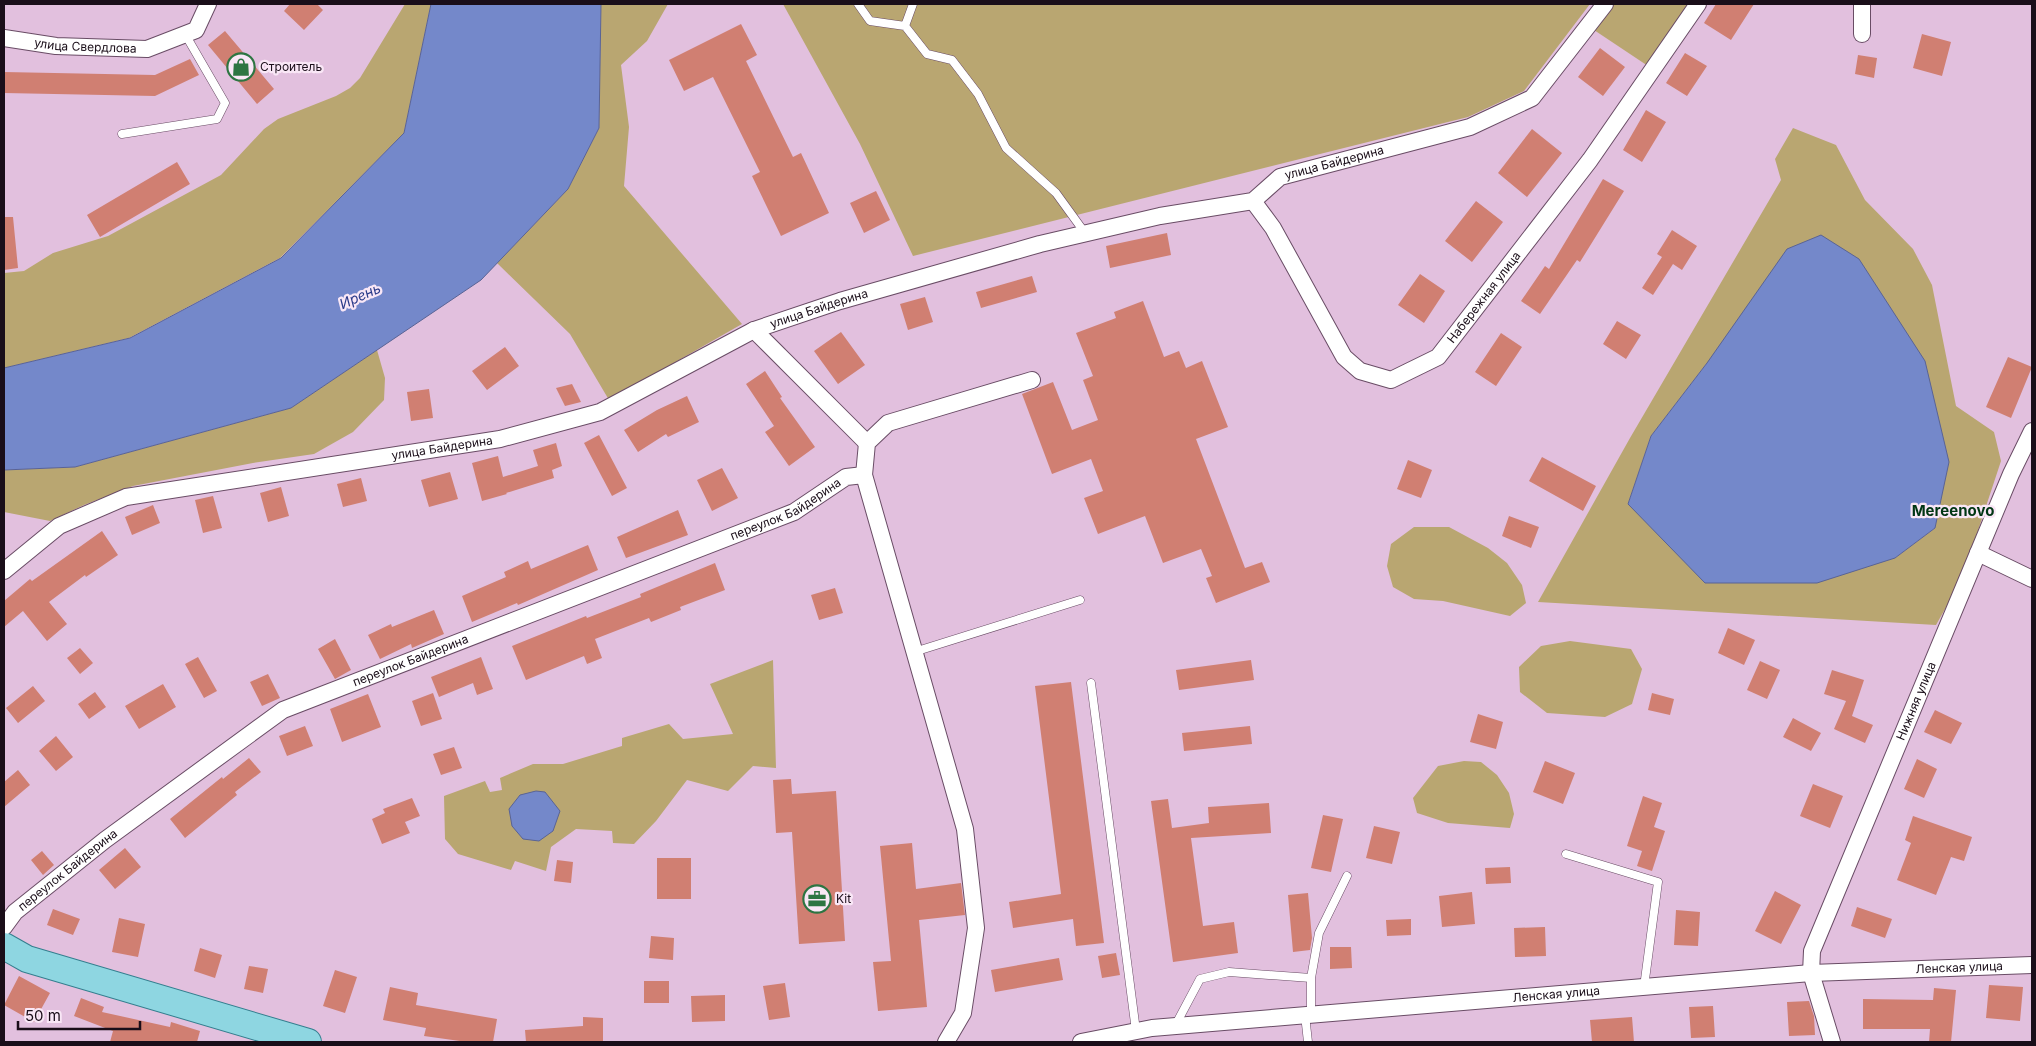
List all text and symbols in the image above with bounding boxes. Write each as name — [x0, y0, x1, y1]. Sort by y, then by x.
street label: улица Свердлова — [33, 35, 137, 56]
shop icon: Строитель — [226, 52, 256, 82]
place label: Строитель — [260, 59, 322, 74]
street label: улица Байдерина — [1283, 142, 1385, 182]
street label: Набережная улица — [1444, 248, 1524, 346]
water label: Ирень — [337, 279, 383, 312]
street label: улица Байдерина — [768, 285, 869, 331]
street label: улица Байдерина — [391, 432, 494, 463]
street label: переулок Байдерина — [728, 475, 844, 543]
district label: Mereenovo — [1912, 501, 1994, 520]
street label: переулок Байдерина — [350, 631, 470, 689]
street label: Нижняя улица — [1893, 659, 1939, 742]
street label: переулок Байдерина — [15, 826, 120, 914]
office icon: Kit — [802, 884, 832, 914]
place label: Kit — [836, 891, 851, 906]
street label: Ленская улица — [1915, 958, 2003, 976]
street label: Ленская улица — [1512, 983, 1600, 1005]
scale bar — [18, 998, 140, 1030]
text: 50 m — [25, 1006, 61, 1025]

